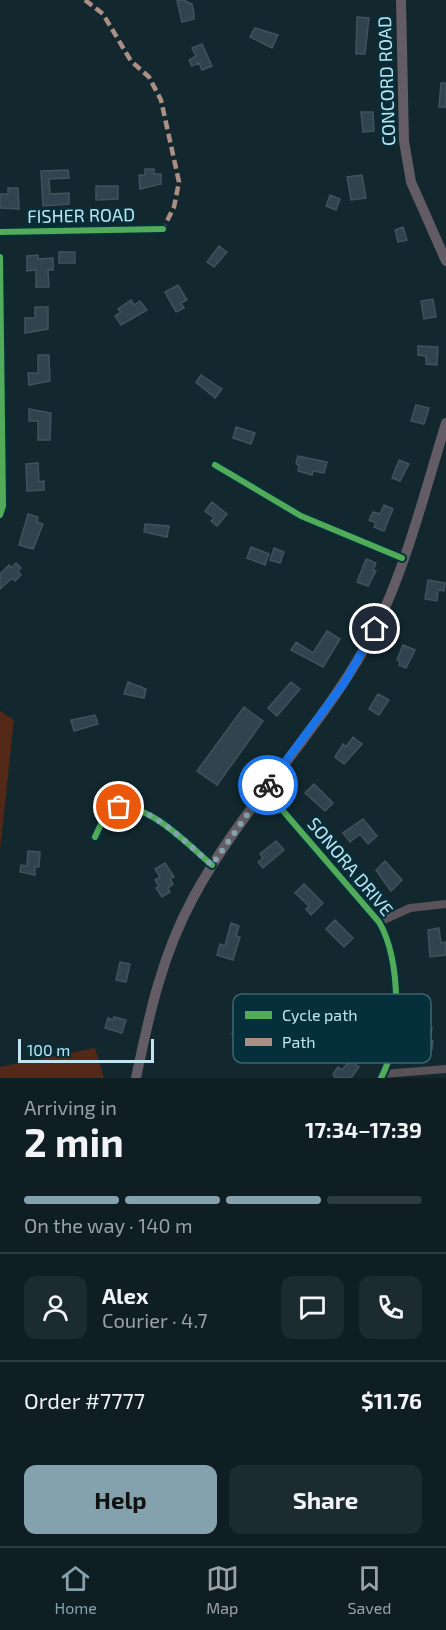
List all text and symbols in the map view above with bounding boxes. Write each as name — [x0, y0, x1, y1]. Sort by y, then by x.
street label: CONCORD ROAD — [373, 16, 399, 146]
street label: FISHER ROAD — [27, 203, 135, 227]
pin — [349, 603, 400, 654]
icon: home — [358, 612, 391, 645]
courier — [238, 755, 298, 815]
icon: bike — [252, 769, 285, 802]
pin — [93, 781, 144, 832]
icon: bag — [102, 790, 135, 823]
street label: SONORA DRIVE — [303, 813, 398, 920]
legend — [233, 994, 431, 1063]
text: Cycle path — [282, 1005, 358, 1024]
text: Path — [282, 1032, 316, 1051]
scale bar — [18, 1036, 154, 1064]
text: 100 m — [27, 1040, 70, 1059]
text: Arriving in — [24, 1095, 117, 1119]
text: 17:34–17:39 — [305, 1116, 422, 1142]
text: 2 min — [24, 1118, 124, 1165]
text: On the way · 140 m — [24, 1213, 193, 1237]
button: person — [24, 1276, 87, 1339]
button: chat — [281, 1276, 344, 1339]
button: phone — [359, 1276, 422, 1339]
text: Alex — [102, 1282, 148, 1308]
text: Courier · 4.7 — [102, 1308, 208, 1332]
text: Order #7777 — [24, 1387, 145, 1413]
text: $11.76 — [361, 1387, 422, 1413]
button: Help — [24, 1465, 217, 1534]
button: Share — [229, 1465, 422, 1534]
tab: Home — [54, 1562, 97, 1617]
tab: Map — [206, 1562, 239, 1617]
tab: Saved — [348, 1562, 392, 1617]

